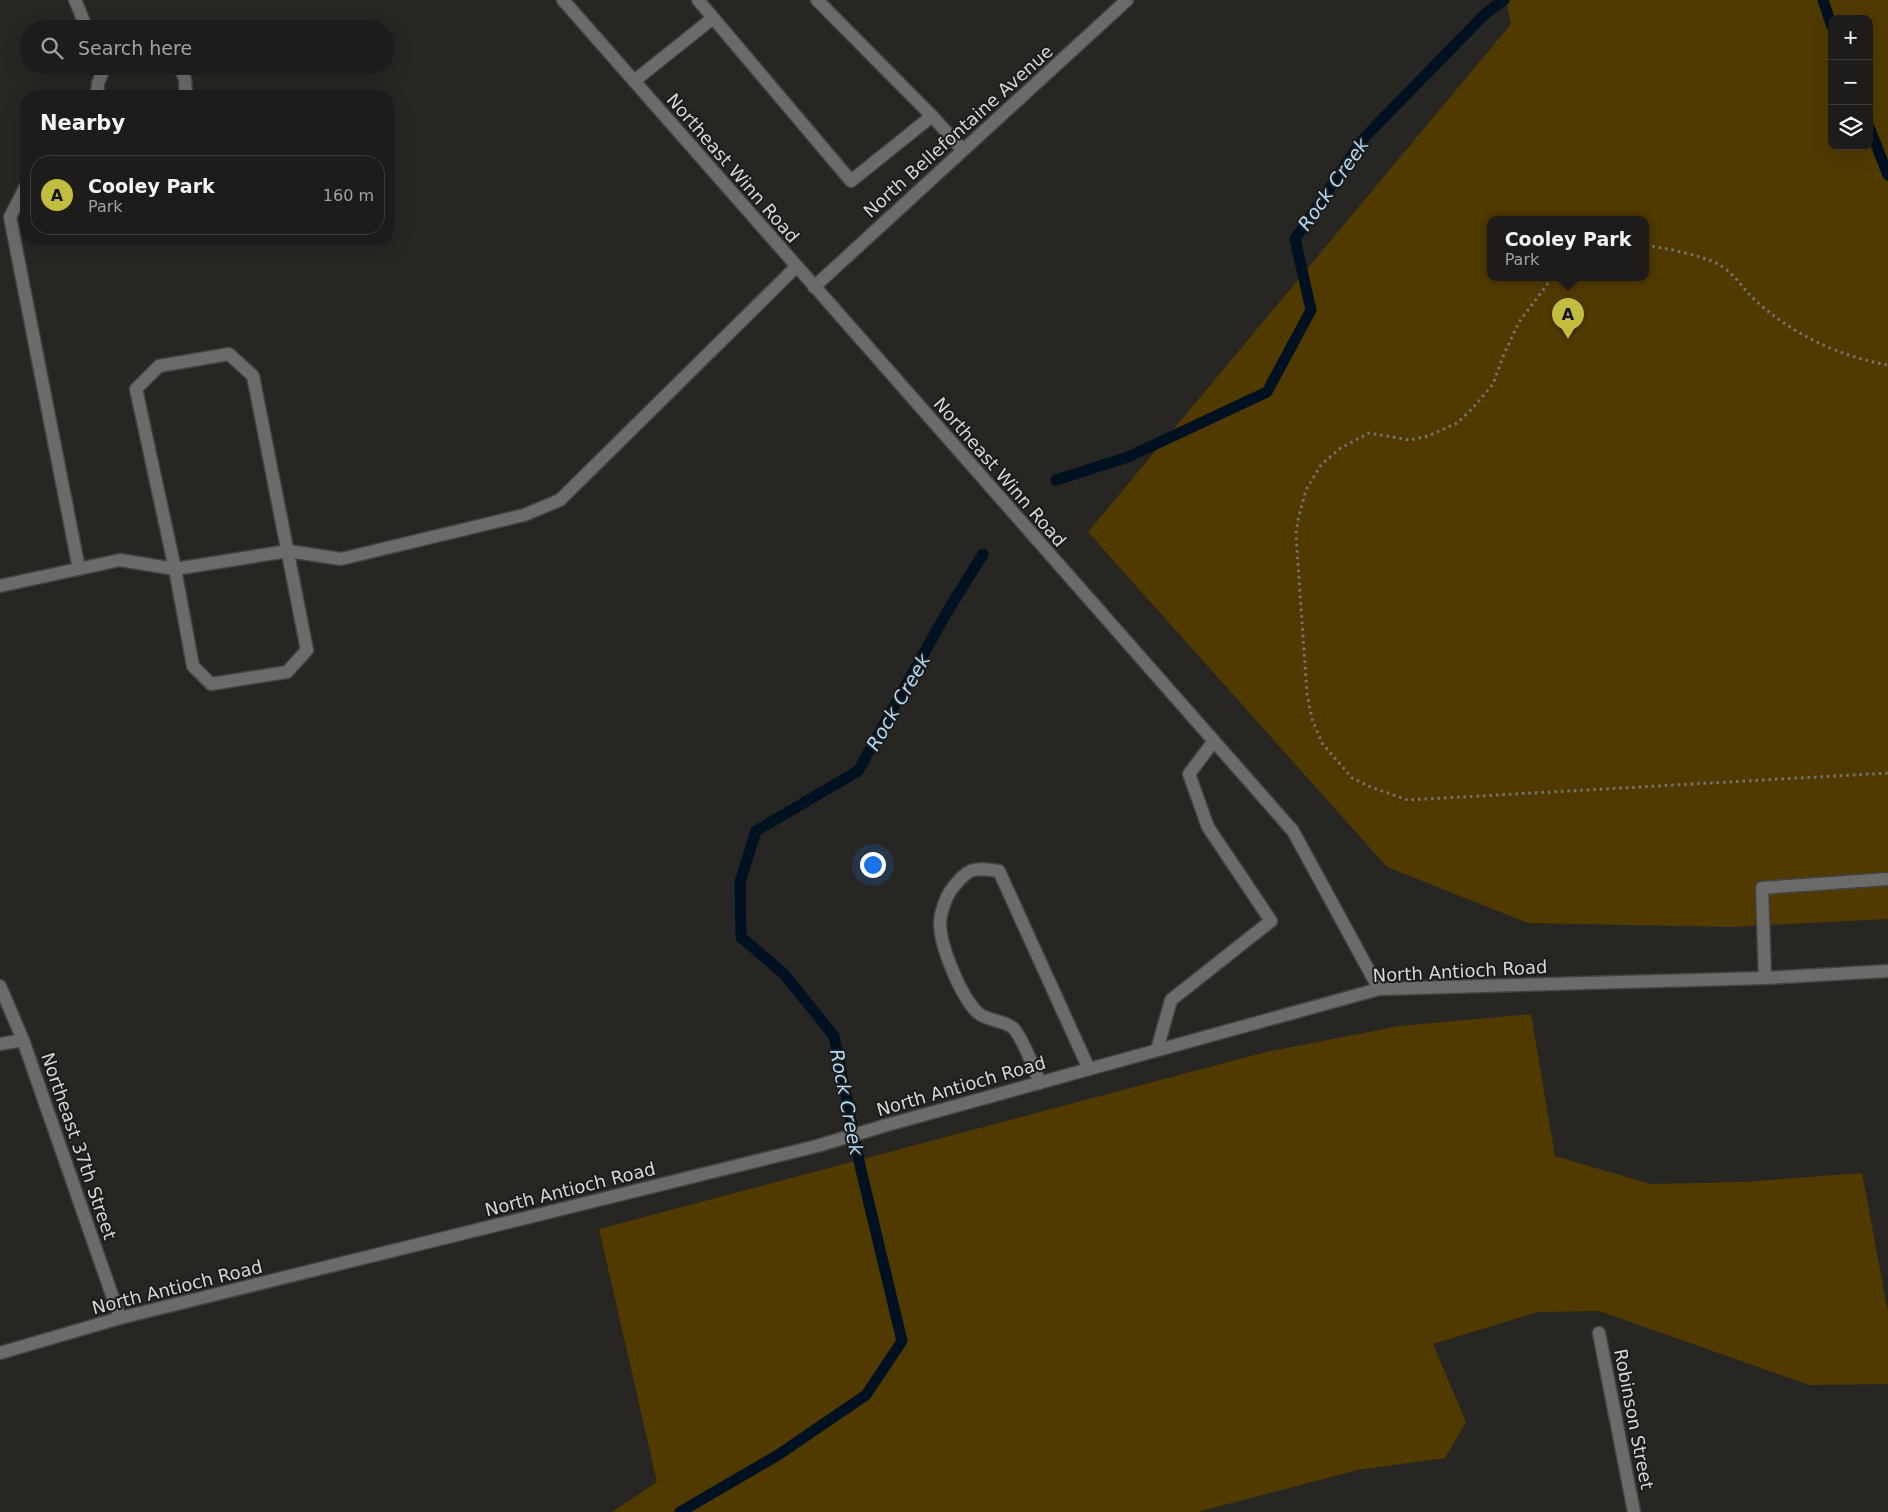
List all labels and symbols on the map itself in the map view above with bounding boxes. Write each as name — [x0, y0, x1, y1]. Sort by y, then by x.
street label: North Bellefontaine Avenue — [859, 40, 1057, 222]
street label: Northeast Winn Road — [663, 89, 803, 247]
water label: Rock Creek — [1293, 133, 1373, 234]
pin: A — [1552, 298, 1584, 339]
street label: Northeast Winn Road — [930, 393, 1070, 551]
water label: Rock Creek — [862, 649, 935, 754]
your location — [860, 852, 886, 878]
street label: North Antioch Road — [1372, 956, 1548, 986]
water label: Rock Creek — [826, 1047, 868, 1158]
street label: Northeast 37th Street — [37, 1050, 121, 1242]
street label: North Antioch Road — [874, 1052, 1048, 1120]
street label: North Antioch Road — [483, 1158, 657, 1220]
street label: North Antioch Road — [90, 1256, 264, 1318]
street label: Robinson Street — [1610, 1347, 1658, 1491]

